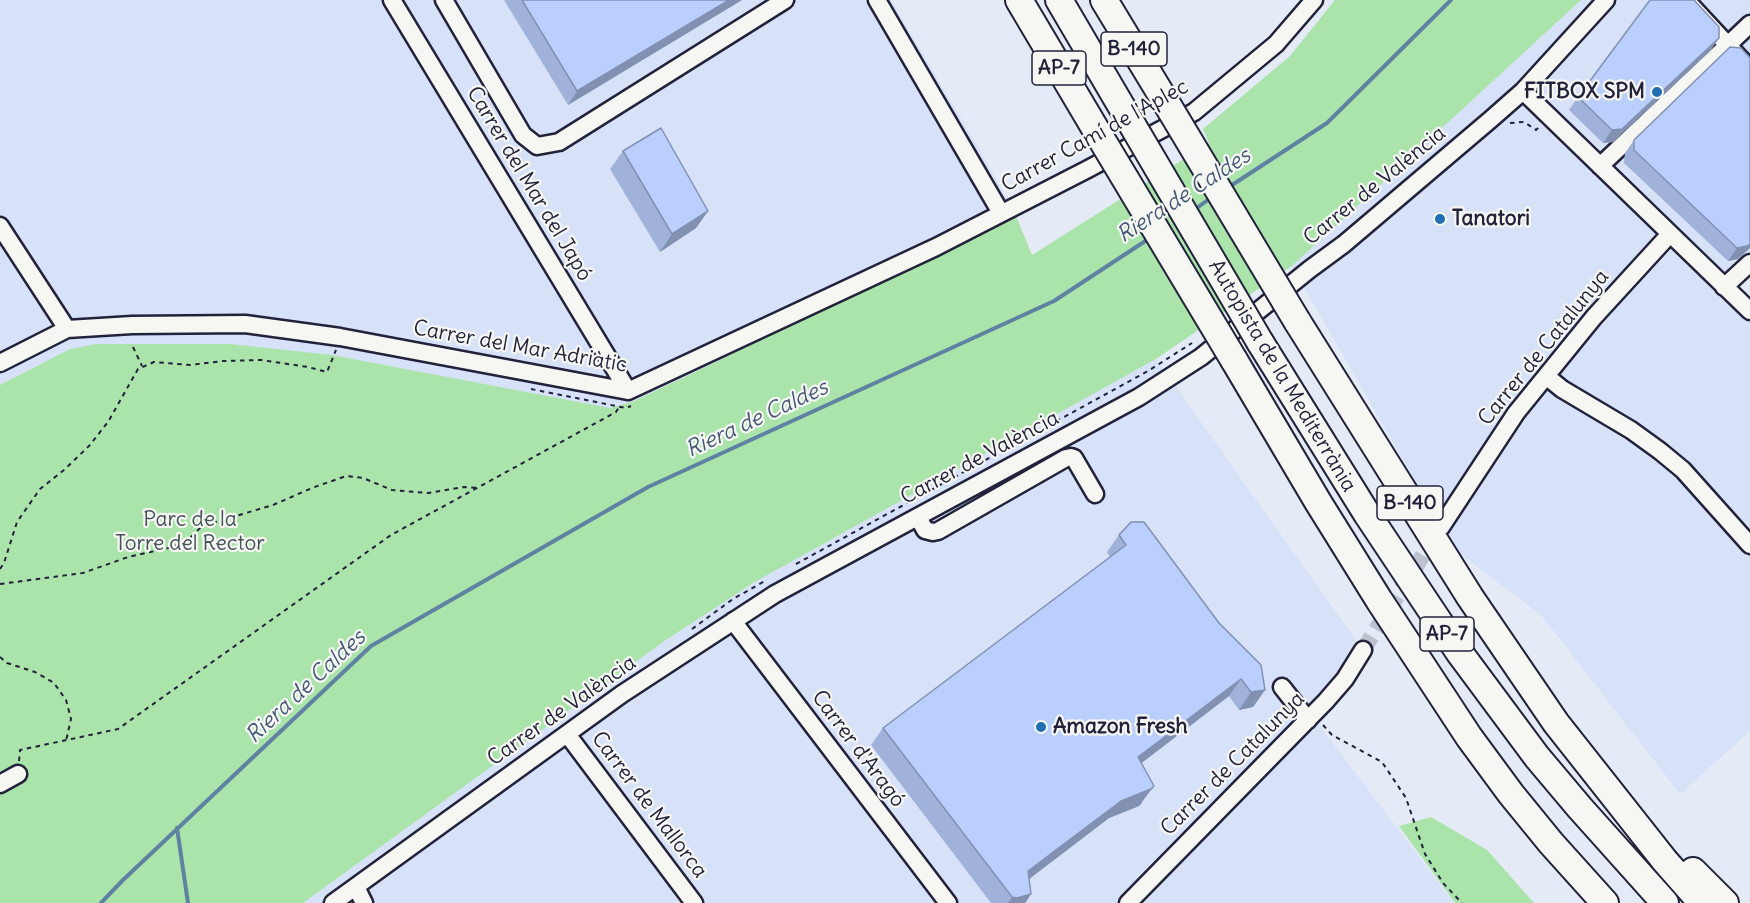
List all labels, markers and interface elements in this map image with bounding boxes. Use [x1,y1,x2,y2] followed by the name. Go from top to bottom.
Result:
[1101,32,1167,66] road number: B-140
[1032,51,1086,85] road number: AP-7
[997,74,1193,198] street label: Carrer Camí de l'Aplec
[1524,79,1645,105] place label: FITBOX SPM
[461,82,597,286] street label: Carrer del Mar del Japó
[1650,85,1664,99] marker: FITBOX SPM
[1299,121,1451,251] street label: Carrer de València
[1112,143,1256,249] water label: Riera de Caldes
[1452,206,1530,232] place label: Tanatori
[1433,212,1447,226] marker: Tanatori
[1203,255,1361,497] street label: Autopista de la Mediterrània
[1473,265,1615,431] street label: Carrer de Catalunya
[411,316,629,378] street label: Carrer del Mar Adriàtic
[682,375,832,463] water label: Riera de Caldes
[897,406,1063,510] street label: Carrer de València
[1377,486,1443,520] road number: B-140
[115,507,265,557] park label: Parc de la Torre del Rector
[1420,617,1474,651] road number: AP-7
[241,625,371,749] water label: Riera de Caldes
[483,650,641,772] street label: Carrer de València
[806,686,910,812] street label: Carrer d'Aragó
[1156,687,1310,841] street label: Carrer de Catalunya
[1053,714,1188,740] place label: Amazon Fresh
[1034,720,1048,734] marker: Amazon Fresh
[586,727,712,883] street label: Carrer de Mallorca

